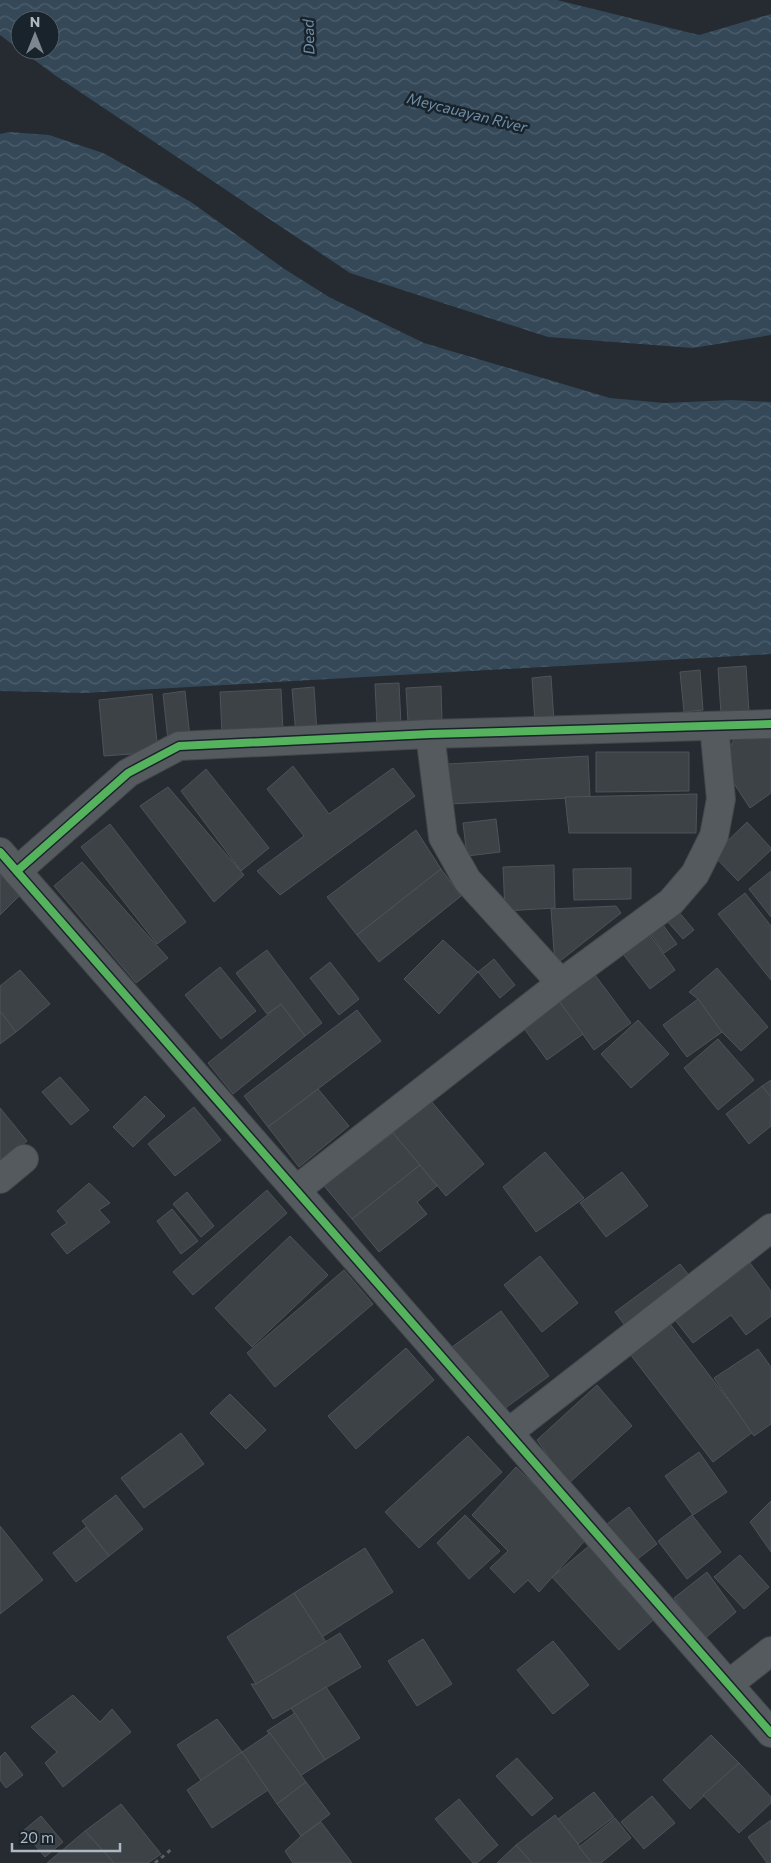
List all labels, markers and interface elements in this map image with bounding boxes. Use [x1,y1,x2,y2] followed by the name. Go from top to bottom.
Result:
[10,10,60,60] north arrow
[30,13,40,30] text: N
[298,18,318,55] water label: Dead
[405,88,530,136] water label: Meycauayan River
[12,1820,120,1852] scale bar
[20,1828,54,1846] text: 20 m

